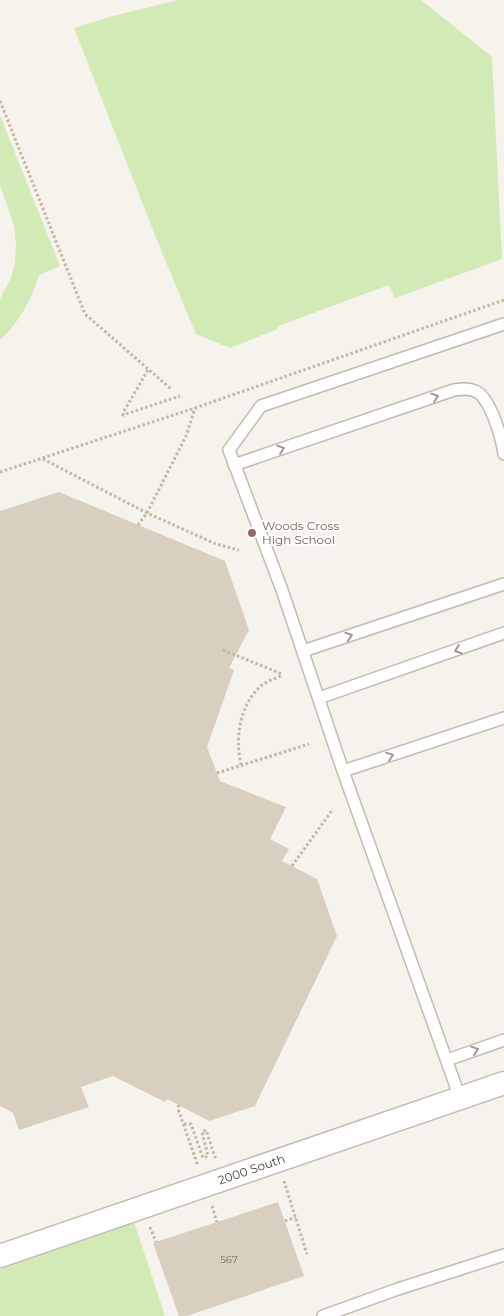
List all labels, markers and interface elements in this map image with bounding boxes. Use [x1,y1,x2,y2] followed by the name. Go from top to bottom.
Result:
[430,393,438,403] one-way arrow
[276,445,284,455] one-way arrow
[262,518,339,547] place label: Woods Cross High School
[246,527,258,539] marker: Woods Cross High School
[345,632,353,642] one-way arrow
[454,644,463,654] one-way arrow
[385,752,393,762] one-way arrow
[471,1045,479,1055] one-way arrow
[216,1151,287,1188] street label: 2000 South
[220,1253,238,1266] house number: 567

